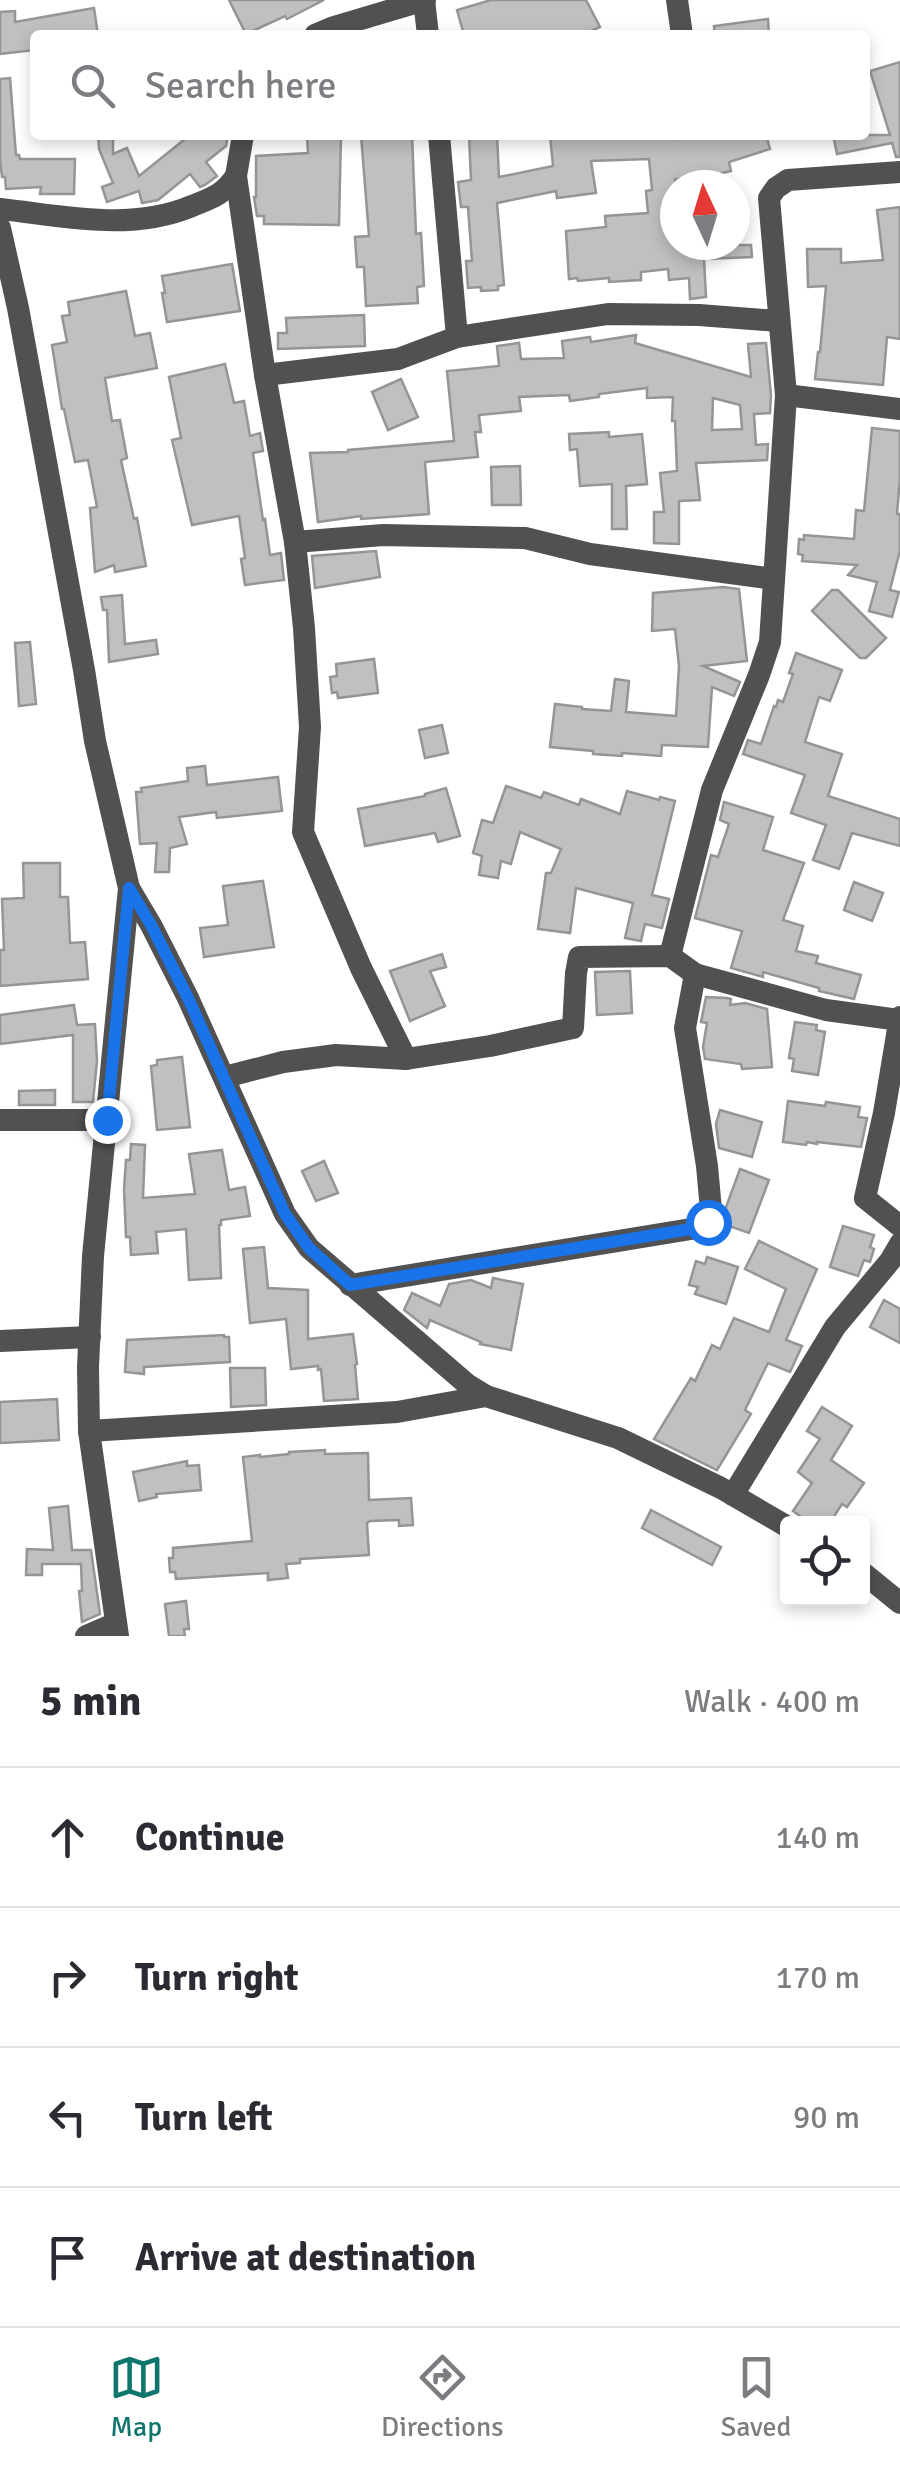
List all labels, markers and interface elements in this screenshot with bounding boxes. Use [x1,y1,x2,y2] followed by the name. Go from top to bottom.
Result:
[30,30,870,140] search box
[65,58,120,113] icon: search
[145,62,337,109] text: Search here
[660,170,750,260] north arrow
[85,1098,131,1144] route end
[686,1200,732,1246] route start
[780,1516,870,1606] map controls
[780,1516,870,1606] button: locate
[40,1676,141,1727] text: 5 min
[684,1682,860,1721] text: Walk · 400 m
[40,1810,95,1865] icon: ahead
[135,1814,285,1861] text: Continue
[776,1818,860,1857] text: 140 m
[40,1950,95,2005] icon: right
[135,1954,299,2001] text: Turn right
[776,1958,860,1997] text: 170 m
[40,2090,95,2145] icon: left
[135,2094,273,2141] text: Turn left
[793,2098,860,2137] text: 90 m
[40,2230,95,2285] icon: arrive
[135,2234,476,2281] text: Arrive at destination
[109,2350,164,2444] tab: Map
[381,2350,503,2444] tab: Directions
[721,2350,791,2444] tab: Saved

